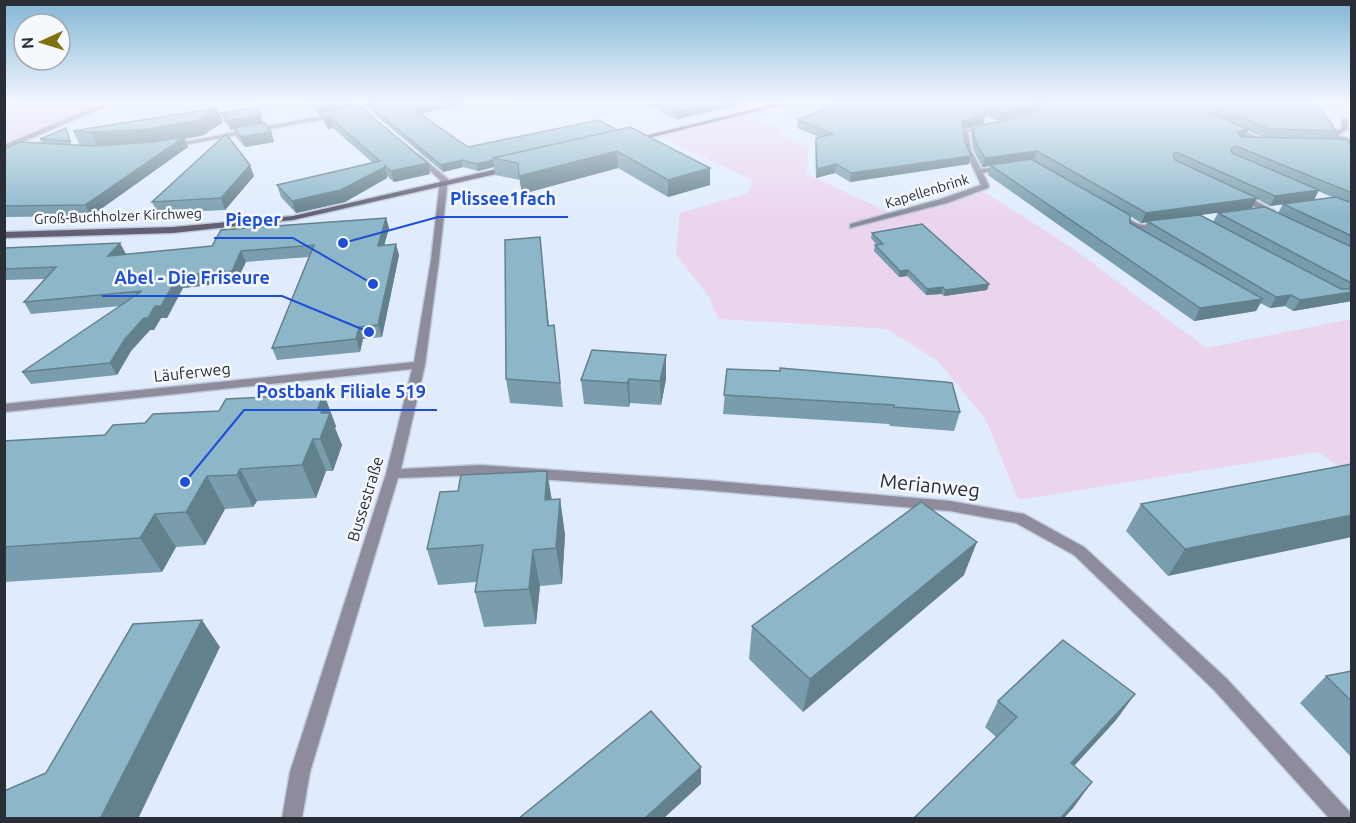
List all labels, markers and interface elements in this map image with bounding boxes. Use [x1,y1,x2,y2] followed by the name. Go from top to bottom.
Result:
[12,12,72,72] north arrow
[18,36,36,50] text: N
[883,171,971,211] street label: Kapellenbrink
[438,181,568,217] callout: Plissee1fach
[450,188,556,208] text: Plissee1fach
[214,202,293,238] callout: Pieper
[34,205,202,227] street label: Groß-Buchholzer Kirchweg
[225,209,281,229] text: Pieper
[102,260,282,296] callout: Abel - Die Friseure
[114,267,270,287] text: Abel - Die Friseure
[153,359,231,385] street label: Läuferweg
[244,374,437,410] callout: Postbank Filiale 519
[256,381,426,401] text: Postbank Filiale 519
[344,454,386,544] street label: Bussestraße
[879,468,981,502] street label: Merianweg

